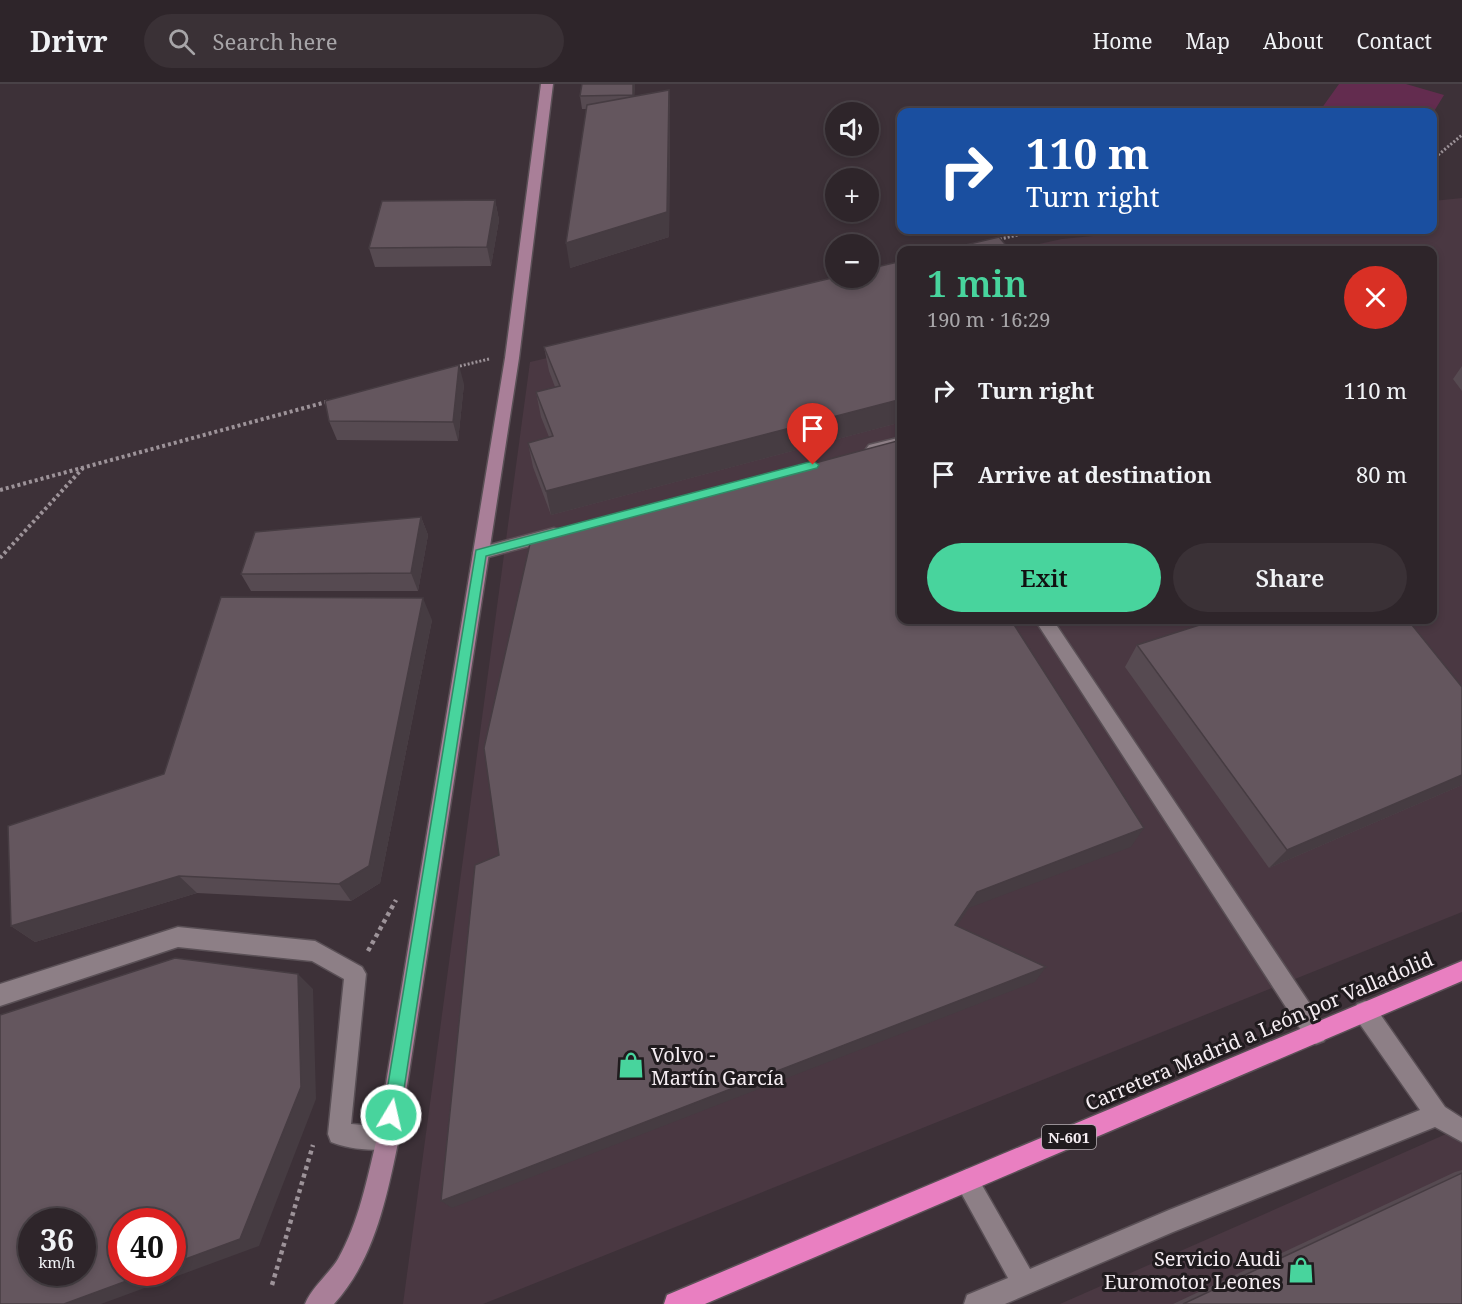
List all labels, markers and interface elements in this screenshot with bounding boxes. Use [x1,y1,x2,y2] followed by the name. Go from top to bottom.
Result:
[144,14,564,68] search box
[30,22,108,60] text: Drivr
[165,25,198,58] icon: search
[213,26,337,56] text: Search here
[1093,27,1153,55] text: Home
[1186,27,1230,55] text: Map
[1263,27,1324,55] text: About
[1357,27,1432,55] text: Contact
[825,102,879,288] map controls
[825,102,879,156] button: sound
[1026,124,1150,181] text: 110 m
[927,132,1005,210] icon: right
[825,168,879,222] button: +
[1026,178,1159,215] text: Turn right
[825,234,879,288] button: −
[927,259,1028,308] text: 1 min
[1344,266,1407,329] button: close
[927,306,1050,333] text: 190 m · 16:29
[927,374,960,407] icon: right
[978,375,1094,405] text: Turn right
[1344,375,1407,405] text: 110 m
[787,403,838,465] pin
[796,412,829,445] icon: arrive
[927,458,960,491] icon: arrive
[978,459,1212,489] text: Arrive at destination
[1356,459,1407,489] text: 80 m
[927,543,1161,612] button: Exit
[1173,543,1407,612] button: Share
[1081,945,1437,1117] street label: Carretera Madrid a León por Valladolid
[651,1041,784,1091] place label: Volvo - Martín García
[616,1050,646,1080] shop icon: Volvo - Martín García
[359,1083,423,1147] position arrow
[1042,1125,1096,1149] road number: N-601
[108,1208,186,1286] speed limit sign: 40
[40,1219,74,1260] text: 36
[1104,1245,1282,1295] place label: Servicio Audi Euromotor Leones
[39,1252,75,1272] text: km/h
[1286,1255,1316,1285] shop icon: Servicio Audi Euromotor Leones

